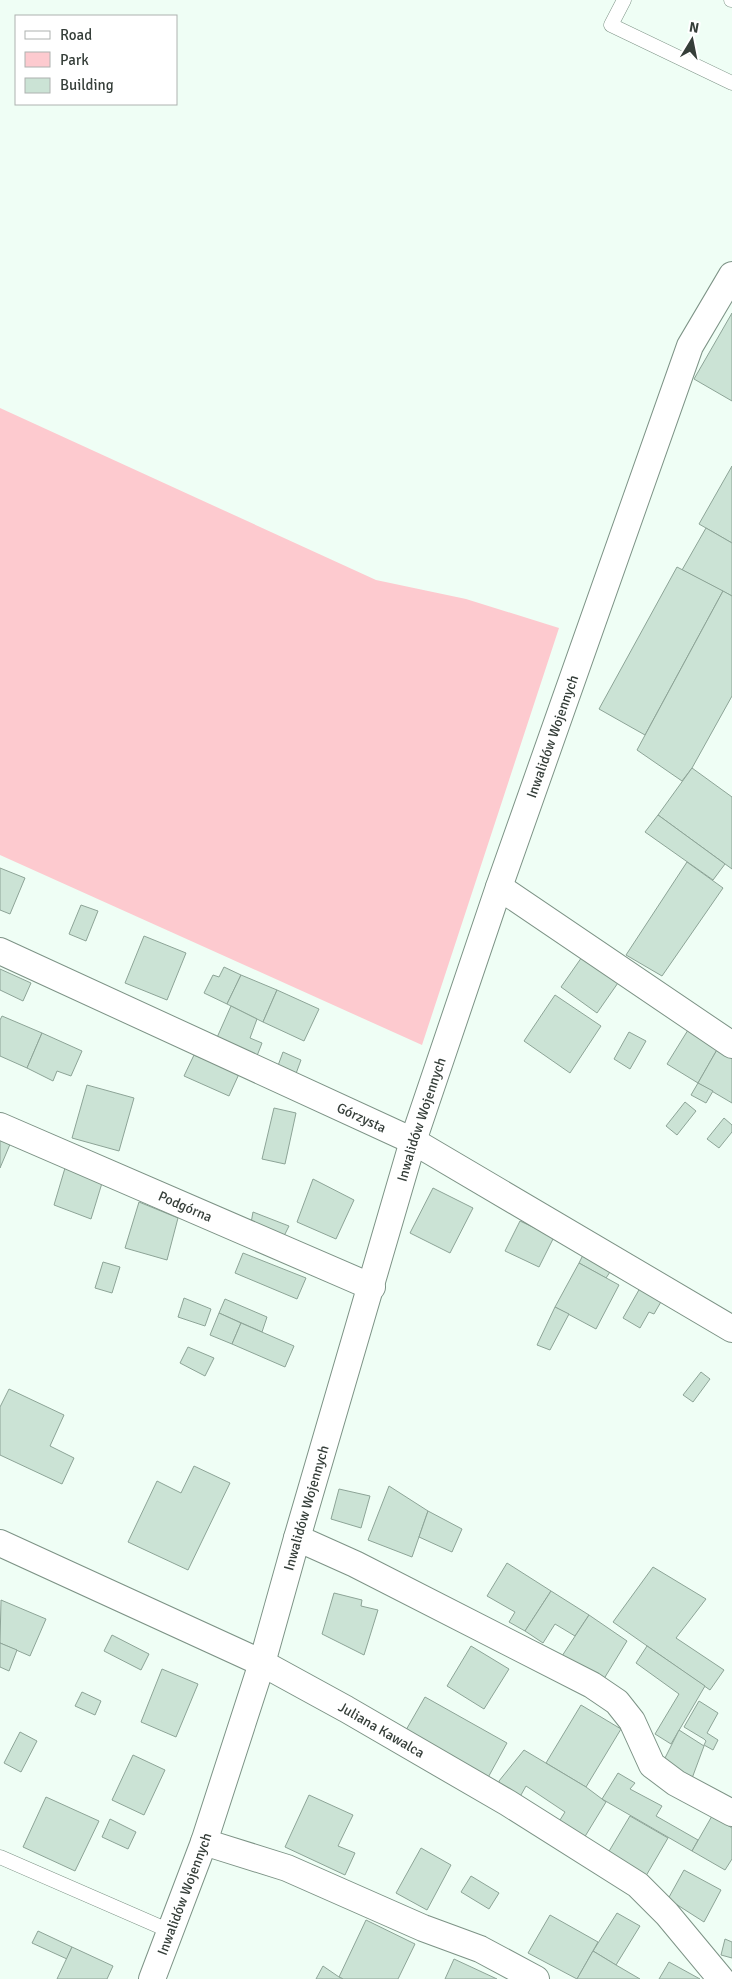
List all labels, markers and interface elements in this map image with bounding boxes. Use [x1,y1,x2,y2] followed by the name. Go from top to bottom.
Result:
[15,15,178,105] legend
[667,15,717,65] north arrow
[688,18,700,37] text: N
[60,26,92,44] text: Road
[60,51,89,69] text: Park
[60,76,114,94] text: Building
[523,672,582,800] street label: Inwalidów Wojennych
[393,1055,449,1184] street label: Inwalidów Wojennych
[334,1099,389,1136] street label: Górzysta
[156,1187,215,1225] street label: Podgórna
[280,1443,332,1572] street label: Inwalidów Wojennych
[335,1698,428,1761] street label: Juliana Kawalca
[153,1831,215,1957] street label: Inwalidów Wojennych

